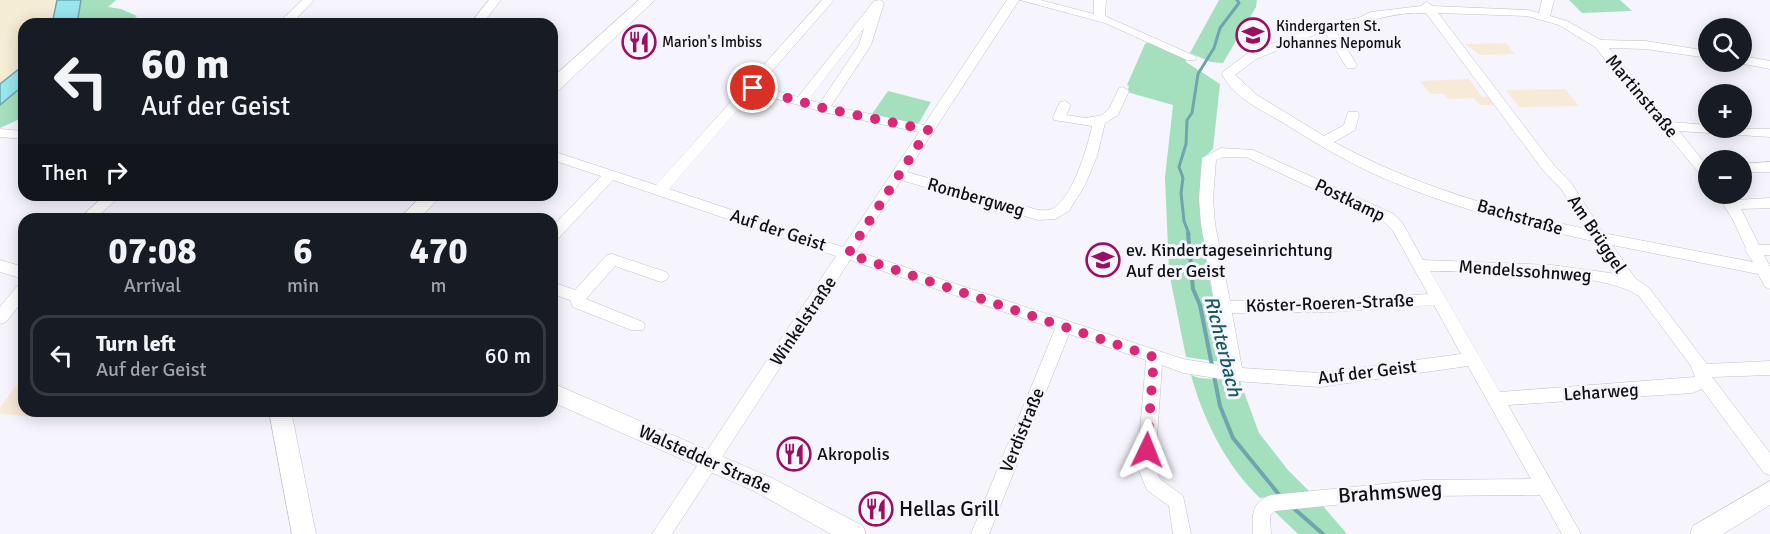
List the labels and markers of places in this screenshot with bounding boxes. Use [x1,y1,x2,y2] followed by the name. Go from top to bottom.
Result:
[1235,17,1271,53] school or university icon: Kindergarten St. Johannes Nepomuk
[1276,17,1402,52] place label: Kindergarten St. Johannes Nepomuk
[621,24,657,60] restaurant icon: Marion's Imbiss
[662,33,762,51] place label: Marion's Imbiss
[727,62,778,113] pin
[1126,239,1333,282] place label: ev. Kindertageseinrichtung Auf der Geist
[1085,242,1121,278] school or university icon: ev. Kindertageseinrichtung Auf der Geist
[776,436,812,472] restaurant icon: Akropolis
[817,443,890,465] place label: Akropolis
[858,491,894,527] restaurant icon: Hellas Grill
[899,496,1000,522] place label: Hellas Grill

